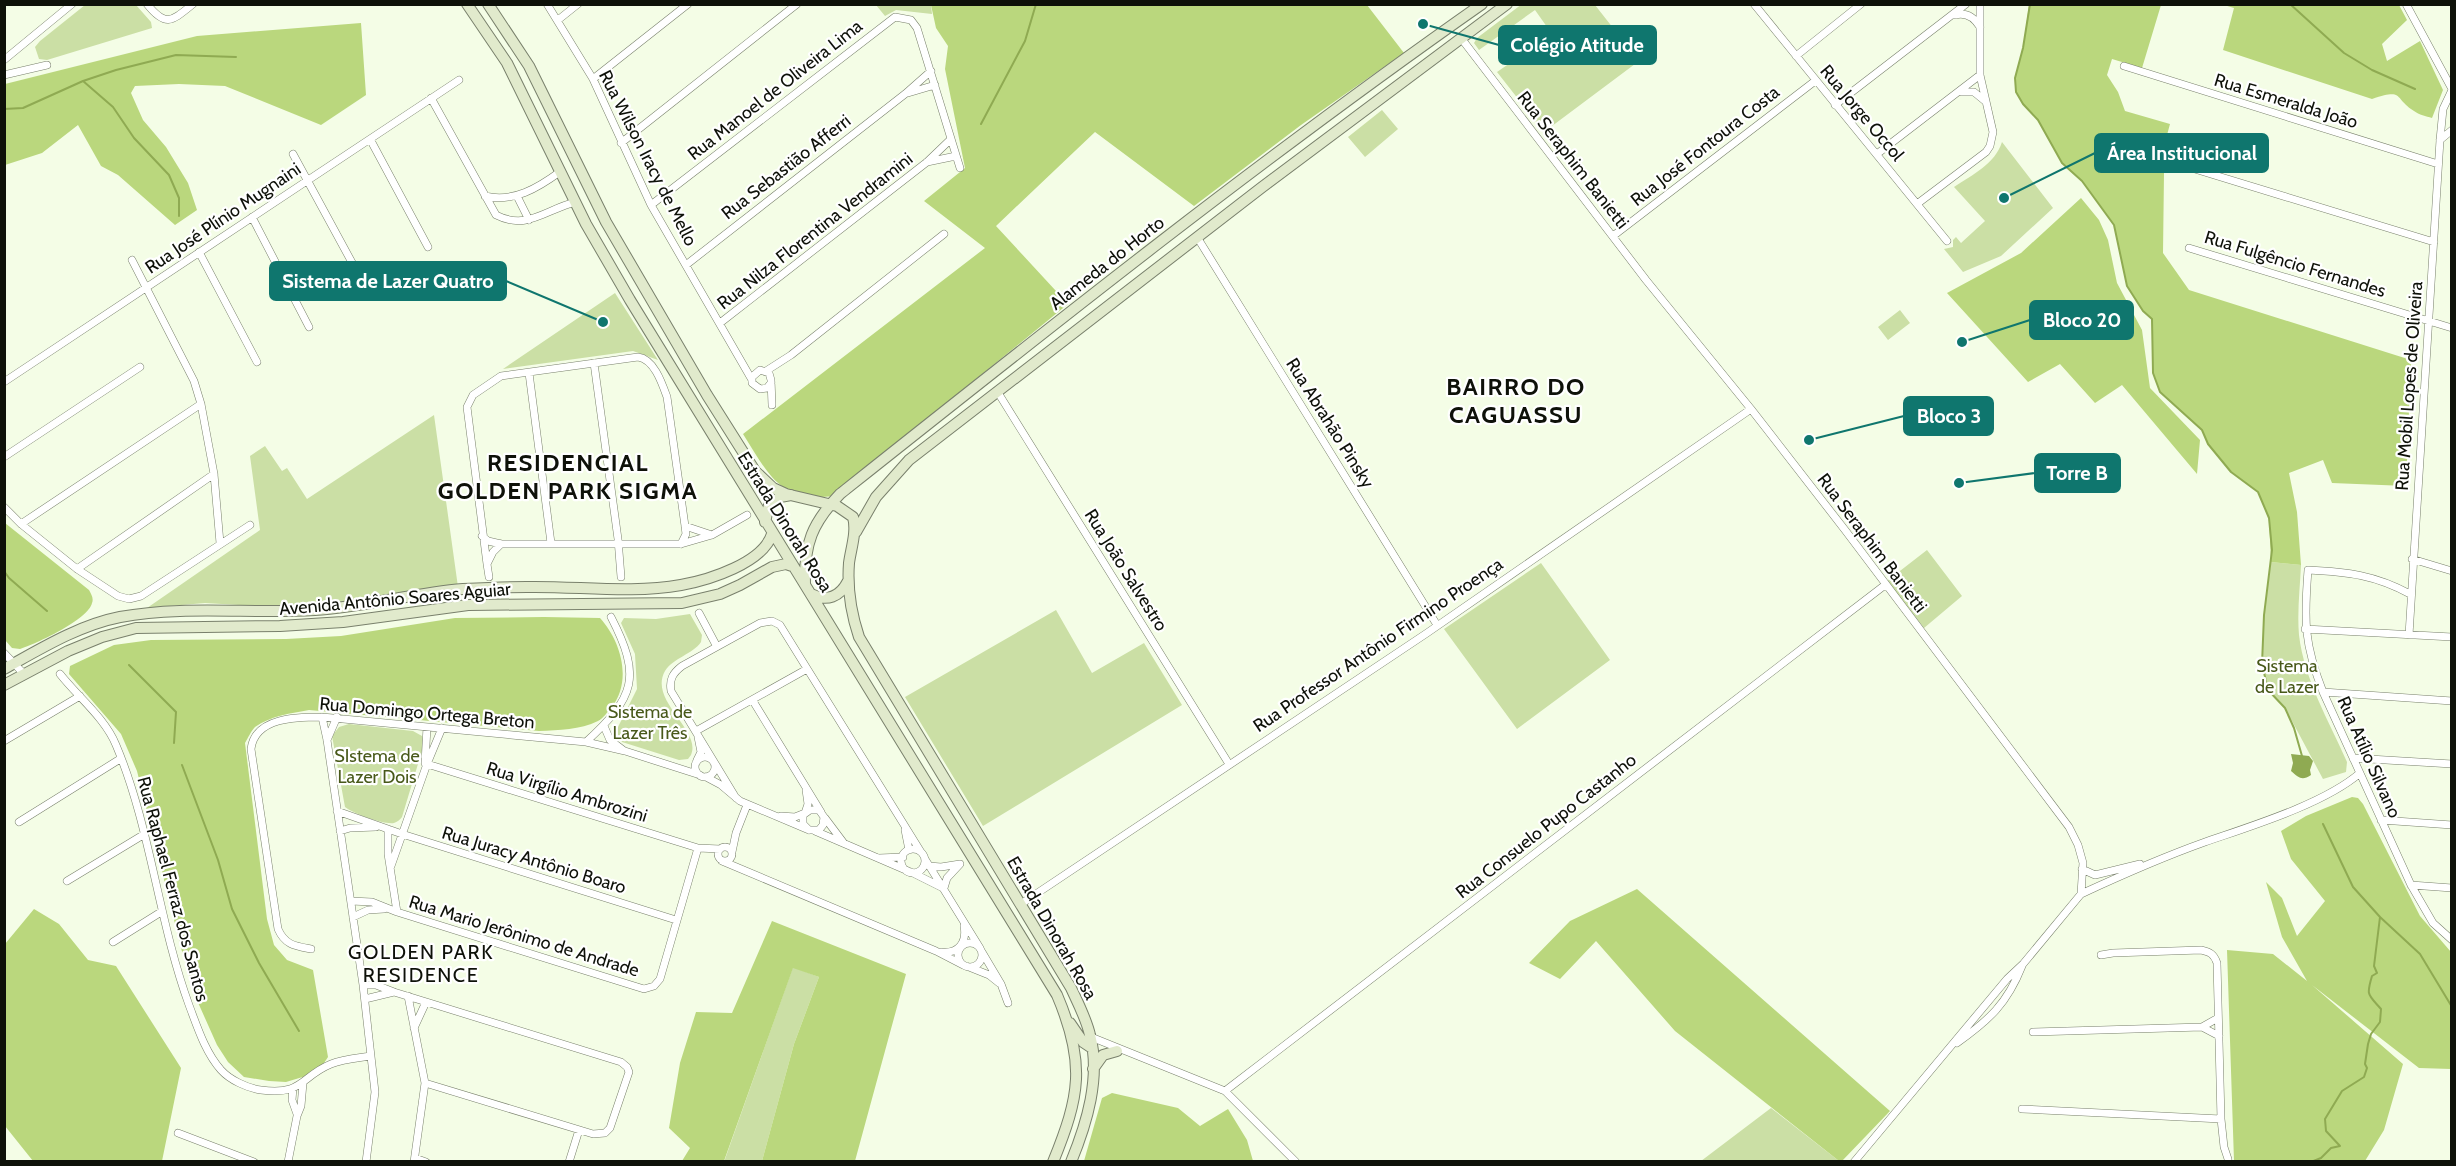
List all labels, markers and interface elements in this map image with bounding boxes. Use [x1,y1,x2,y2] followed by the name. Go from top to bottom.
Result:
[683,15,867,165] street label: Rua Manoel de Oliveira Lima
[1499,26,1656,64] callout: Colégio Atitude
[1510,33,1644,57] text: Colégio Atitude
[1815,60,1909,166] street label: Rua Jorge Occol
[594,66,702,250] street label: Rua Wilson Iracy de Mello
[2212,69,2361,133] street label: Rua Esmeralda João
[1626,81,1784,211] street label: Rua José Fontoura Costa
[1512,87,1634,233] street label: Rua Seraphim Banietti
[717,110,855,224] street label: Rua Sebastião Afferri
[2095,134,2268,172] callout: Área Institucional
[2107,141,2257,165] text: Área Institucional
[713,148,917,314] street label: Rua Nilza Florentina Vendramini
[141,158,305,278] street label: Rua José Plínio Mugnaini
[1045,211,1169,315] street label: Alameda do Horto
[2202,226,2388,302] street label: Rua Fulgêncio Fernandes
[270,262,506,300] callout: Sistema de Lazer Quatro
[282,269,494,293] text: Sistema de Lazer Quatro
[2391,280,2427,491] street label: Rua Mobil Lopes de Oliveira
[2030,301,2133,339] callout: Bloco 20
[2043,308,2121,332] text: Bloco 20
[1281,354,1379,492] street label: Rua Abrahão Pinsky
[1446,372,1586,429] district label: BAIRRO DO CAGUASSU
[1904,397,1993,435] callout: Bloco 3
[1917,404,1981,428] text: Bloco 3
[438,448,698,505] district label: RESIDENCIAL GOLDEN PARK SIGMA
[733,448,837,597] street label: Estrada Dinorah Rosa
[2035,454,2120,492] callout: Torre B
[2046,461,2108,485] text: Torre B
[1812,469,1932,617] street label: Rua Seraphim Banietti
[1080,505,1172,635] street label: Rua João Salvestro
[1249,553,1507,737] street label: Rua Professor Antônio Firmino Proença
[278,578,512,620] street label: Avenida Antônio Soares Aguiar
[2255,655,2319,698] park label: Sistema de Lazer
[319,693,535,733] street label: Rua Domingo Ortega Breton
[2332,693,2406,821] street label: Rua Atílio Silvano
[608,701,692,744] park label: Sistema de Lazer Três
[334,745,420,788] park label: SIstema de Lazer Dois
[1451,749,1641,903] street label: Rua Consuelo Pupo Castanho
[484,757,650,827] street label: Rua Virgílio Ambrozini
[132,774,214,1004] street label: Rua Raphael Ferraz dos Santos
[439,821,629,899] street label: Rua Juracy Antônio Boaro
[1002,853,1102,1004] street label: Estrada Dinorah Rosa
[406,890,642,982] street label: Rua Mario Jerônimo de Andrade
[348,940,494,987] district label: GOLDEN PARK RESIDENCE

